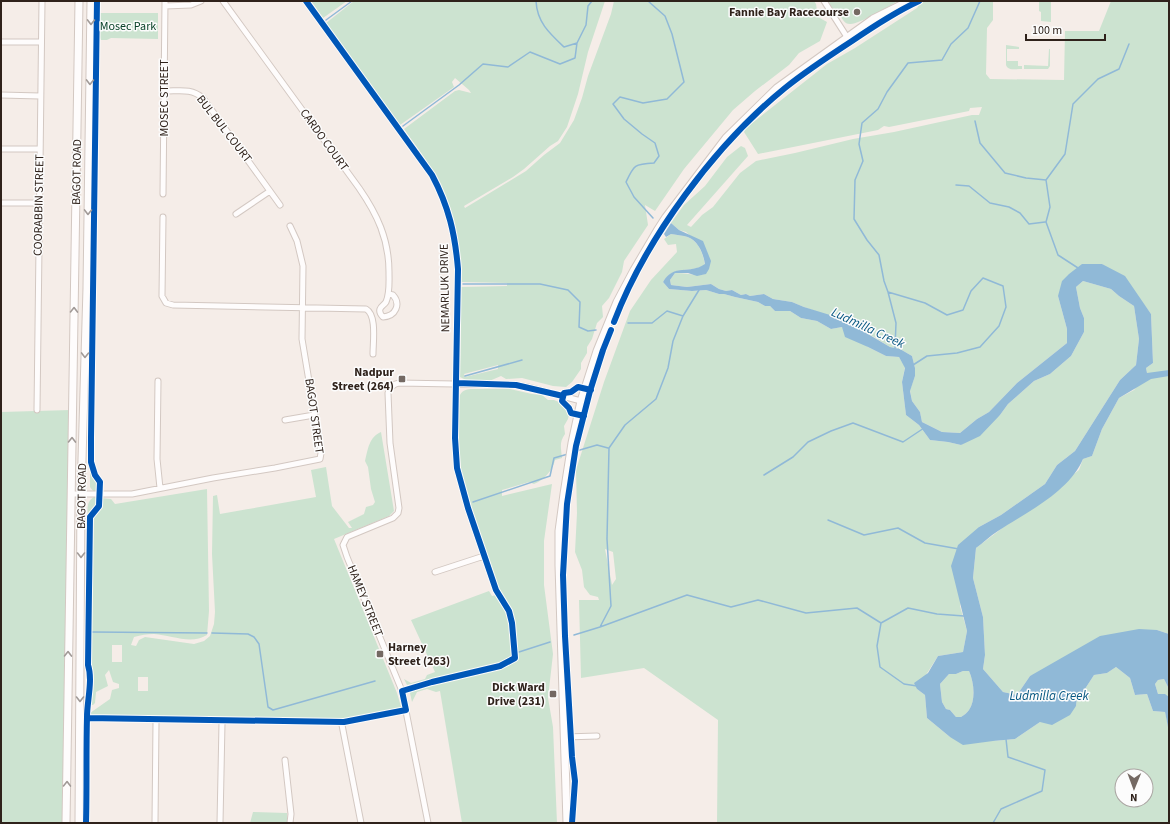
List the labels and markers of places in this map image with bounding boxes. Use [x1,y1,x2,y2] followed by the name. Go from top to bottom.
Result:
[729,4,849,21] place label: Fannie Bay Racecourse
[852,7,862,17] marker: Fannie Bay Racecourse
[332,364,394,395] place label: Nadpur Street (264)
[397,374,407,384] marker: Nadpur Street (264)
[388,639,450,670] place label: Harney Street (263)
[375,649,385,659] marker: Harney Street (263)
[487,679,545,710] place label: Dick Ward Drive (231)
[548,689,558,699] marker: Dick Ward Drive (231)

